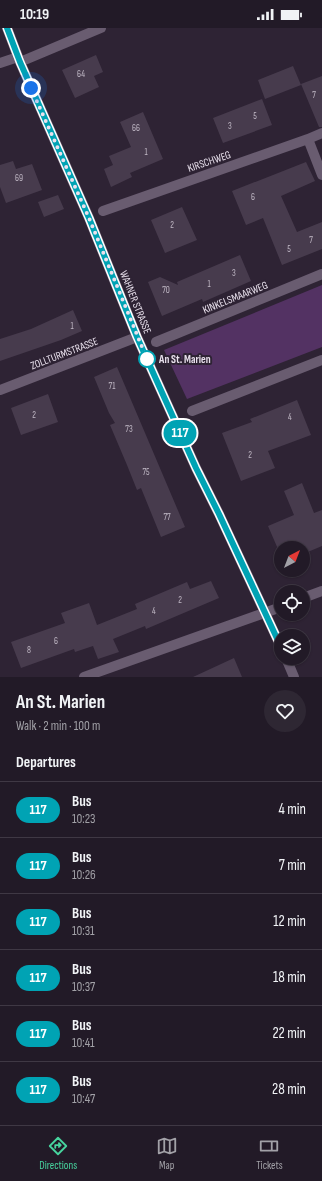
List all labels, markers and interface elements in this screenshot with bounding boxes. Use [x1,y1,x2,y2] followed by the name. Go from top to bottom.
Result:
[20,5,49,24] text: 10:19
[77,69,85,80] house number: 64
[21,78,41,98] your location
[312,90,316,101] house number: 7
[253,111,257,122] house number: 5
[228,121,232,132] house number: 3
[132,123,140,134] house number: 66
[144,147,148,158] house number: 1
[186,148,233,175] street label: KIRSCHWEG
[15,173,23,184] house number: 69
[251,192,255,203] house number: 6
[170,220,174,231] house number: 2
[309,235,313,246] house number: 7
[287,244,291,255] house number: 5
[232,268,236,279] house number: 3
[117,269,154,336] street label: WAHNER STRASSE
[201,278,270,316] street label: KINKELSMAARWEG
[207,279,211,290] house number: 1
[162,285,170,296] house number: 70
[70,321,74,332] house number: 1
[29,335,100,372] street label: ZOLLTURMSTRASSE
[138,350,156,368] marker: An St. Marien
[158,353,211,366] place label: An St. Marien
[109,381,116,392] house number: 71
[32,410,36,421] house number: 2
[288,412,292,423] house number: 4
[157,420,203,446] line badge: 117
[125,424,133,435] house number: 73
[172,424,189,441] text: 117
[248,450,252,461] house number: 2
[142,467,150,478] house number: 75
[163,512,171,523] house number: 77
[274,541,310,577] north arrow
[274,541,310,665] map controls
[274,585,310,621] button: locate
[178,595,182,606] house number: 2
[152,606,156,617] house number: 4
[274,629,310,665] button: layers
[54,636,58,647] house number: 6
[27,645,31,656] house number: 8
[264,690,306,732] button: heart
[16,691,105,714] text: An St. Marien
[16,718,100,734] text: Walk · 2 min · 100 m
[16,753,76,772] text: Departures
[72,792,91,811] text: Bus
[279,800,306,819] text: 4 min
[30,801,47,818] text: 117
[72,811,95,827] text: 10:23
[72,848,91,867] text: Bus
[279,856,306,875] text: 7 min
[30,857,47,874] text: 117
[72,867,96,883] text: 10:26
[72,904,91,923] text: Bus
[273,912,306,931] text: 12 min
[30,913,47,930] text: 117
[72,923,95,939] text: 10:31
[72,960,91,979] text: Bus
[273,968,306,987] text: 18 min
[30,969,47,986] text: 117
[72,979,95,995] text: 10:37
[72,1016,91,1035] text: Bus
[272,1024,306,1043] text: 22 min
[30,1025,47,1042] text: 117
[72,1035,95,1051] text: 10:41
[72,1072,91,1091] text: Bus
[272,1080,306,1099] text: 28 min
[30,1081,47,1098] text: 117
[72,1091,95,1107] text: 10:47
[39,1135,77,1172] tab: Directions
[156,1135,178,1172] tab: Map
[256,1135,283,1172] tab: Tickets

